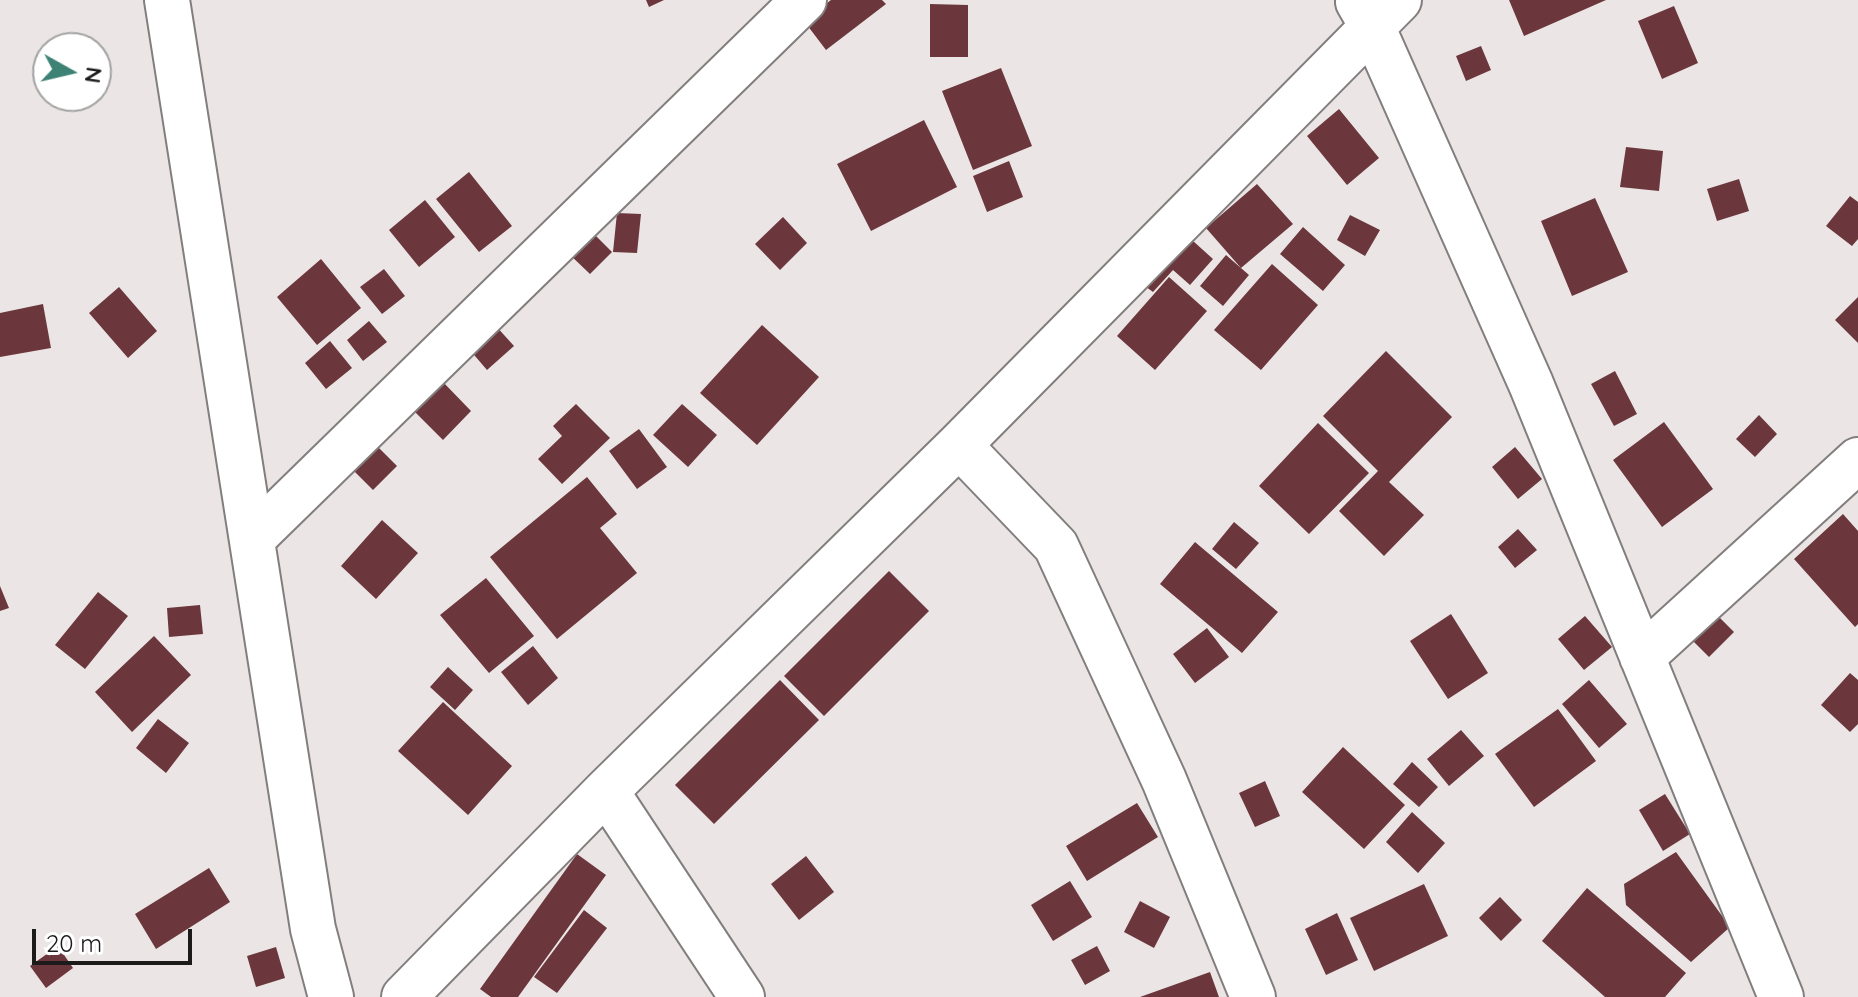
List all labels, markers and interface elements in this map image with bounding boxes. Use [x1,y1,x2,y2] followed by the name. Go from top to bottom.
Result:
[32,32,112,112] north arrow
[79,65,109,85] text: N
[36,913,196,963] scale bar
[46,928,102,958] text: 20 m

